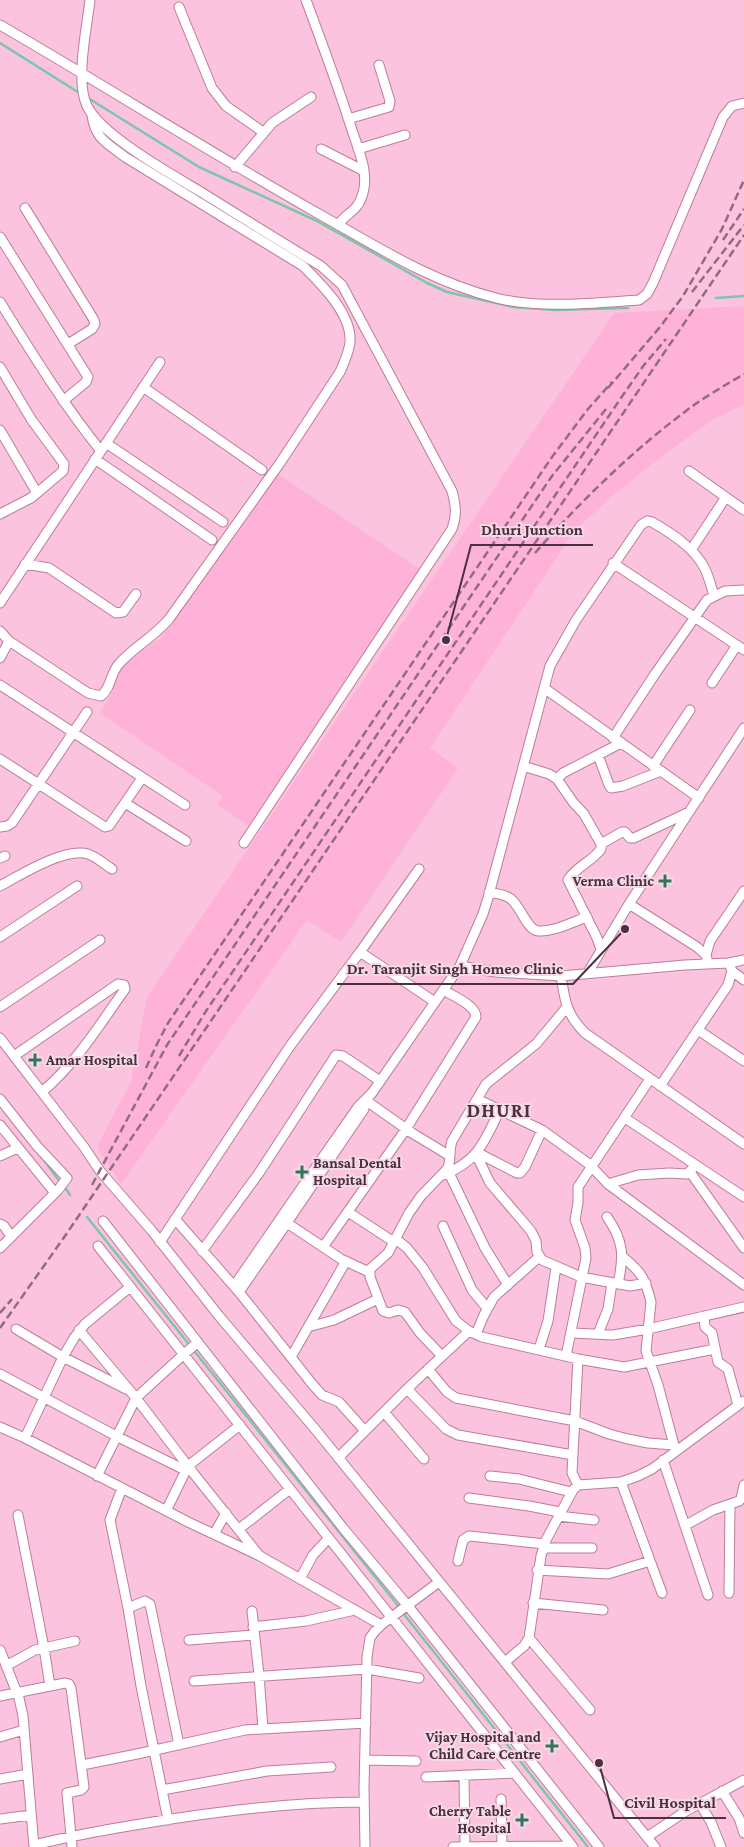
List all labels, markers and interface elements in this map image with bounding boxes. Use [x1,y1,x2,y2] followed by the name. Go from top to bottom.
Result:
[471,514,593,545] callout: Dhuri Junction
[481,521,583,538] text: Dhuri Junction
[571,873,654,889] place label: Verma Clinic
[658,874,672,888] marker: Verma Clinic
[337,953,573,984] callout: Dr. Taranjit Singh Homeo Clinic
[347,960,563,978] text: Dr. Taranjit Singh Homeo Clinic
[45,1052,138,1068] place label: Amar Hospital
[28,1053,42,1067] marker: Amar Hospital
[466,1099,532,1121] district label: DHURI
[313,1155,402,1188] place label: Bansal Dental Hospital
[295,1165,309,1179] marker: Bansal Dental Hospital
[425,1729,542,1762] place label: Vijay Hospital and Child Care Centre
[545,1739,559,1753] marker: Vijay Hospital and Child Care Centre
[614,1787,726,1818] callout: Civil Hospital
[624,1794,716,1811] text: Civil Hospital
[429,1803,512,1836] place label: Cherry Table Hospital
[515,1813,529,1827] marker: Cherry Table Hospital

